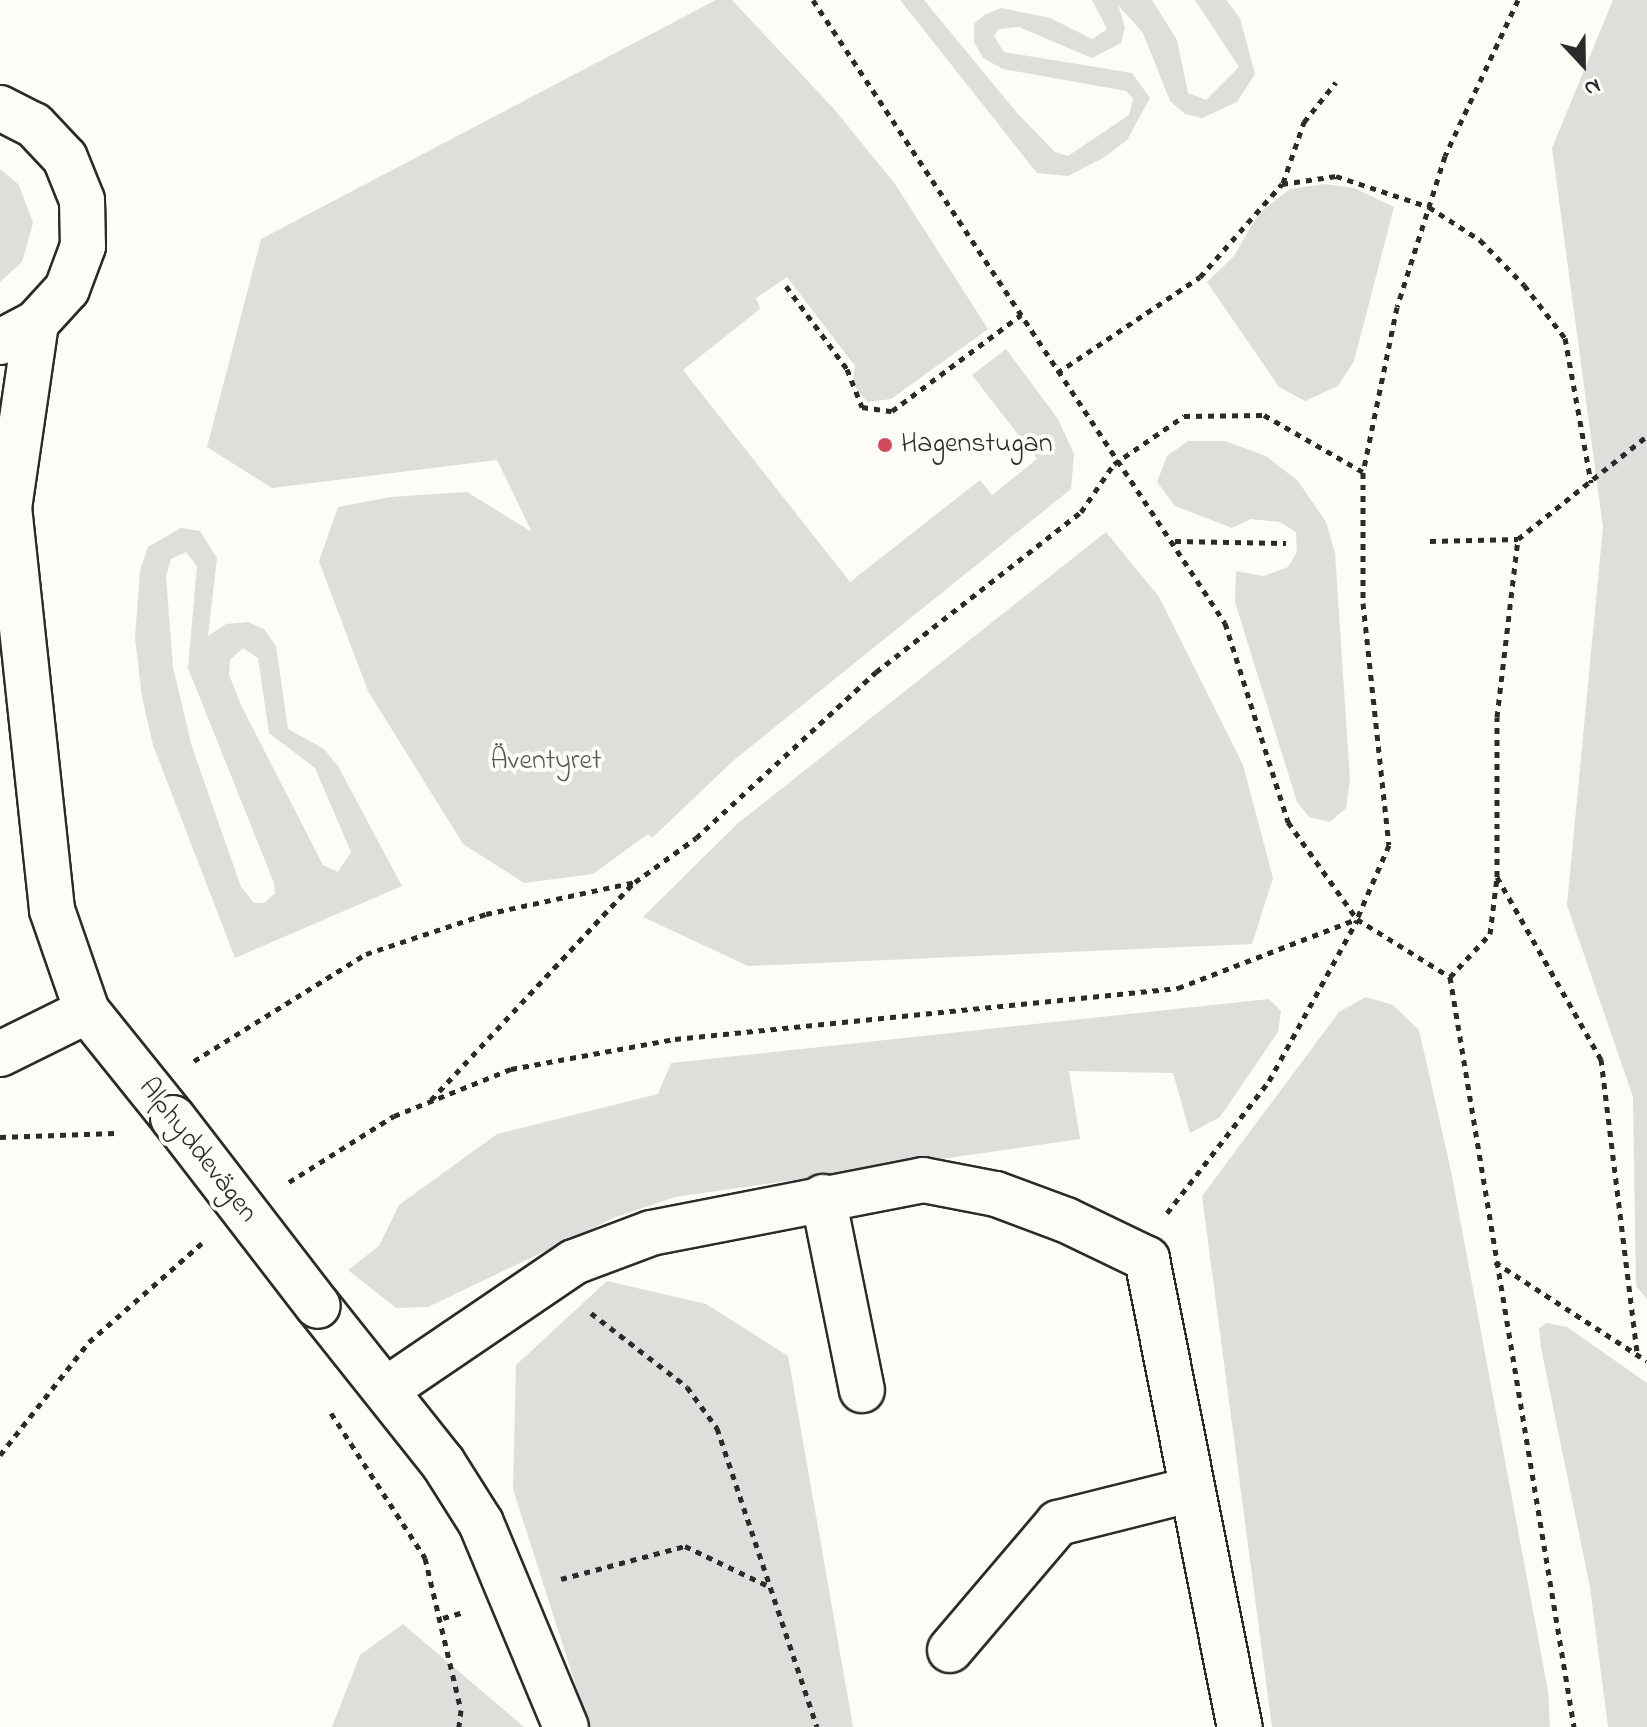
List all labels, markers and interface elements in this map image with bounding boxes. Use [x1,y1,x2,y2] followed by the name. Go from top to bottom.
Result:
[1543,24,1623,104] north arrow
[1579,69,1605,104] text: N
[901,428,1052,462] place label: Hagenstugan
[876,436,894,454] marker: Hagenstugan
[491,745,601,779] park label: Äventyret
[130,1072,264,1230] street label: Alphyddevägen

